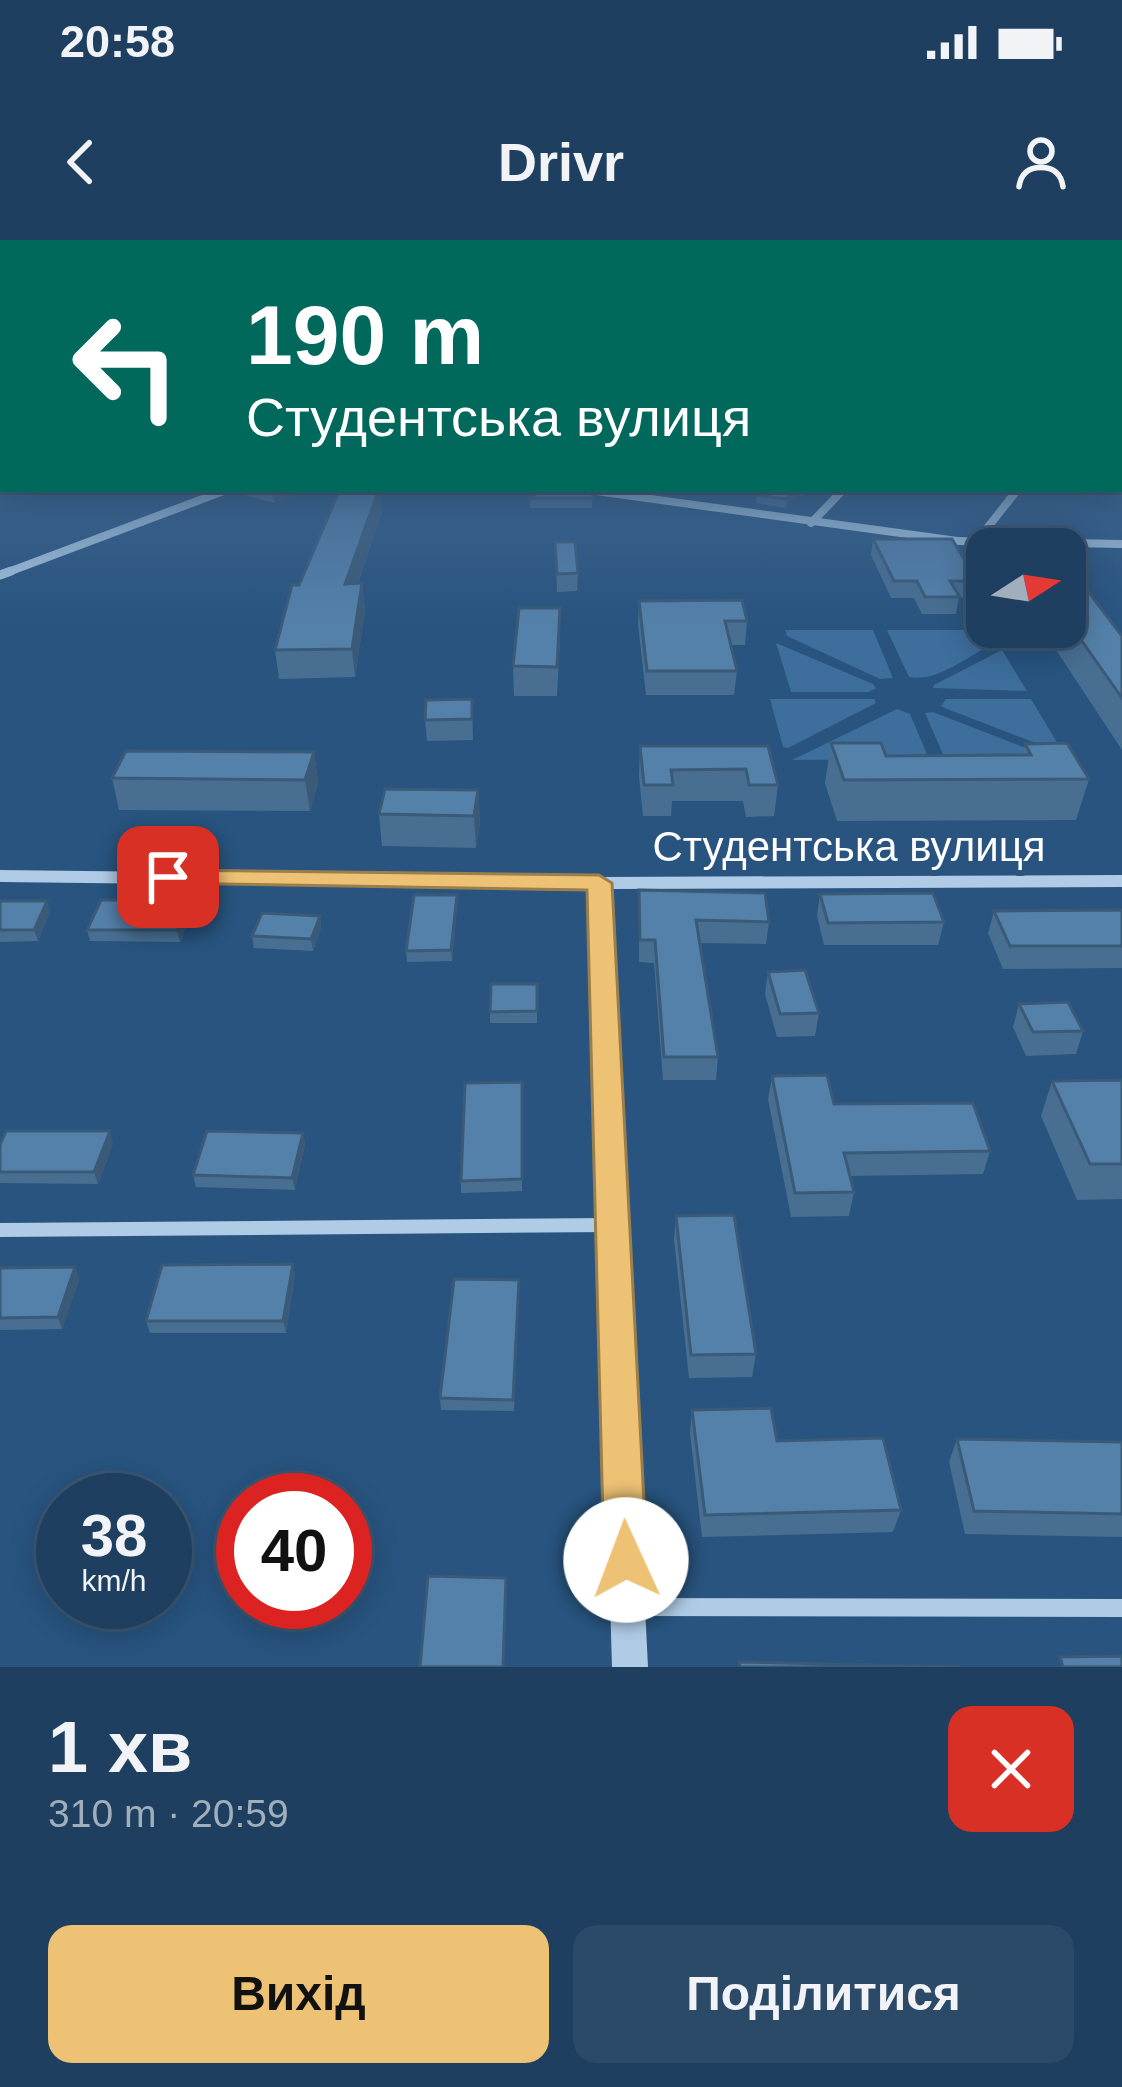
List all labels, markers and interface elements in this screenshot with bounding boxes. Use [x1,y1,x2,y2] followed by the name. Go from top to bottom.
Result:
[60,16,175,67] text: 20:58
[48,129,114,195] icon: back
[1008,129,1074,195] icon: person
[498,132,624,192] text: Drivr
[48,288,204,444] icon: left
[246,288,484,382] text: 190 m
[246,387,751,447] text: Студентська вулиця
[966,528,1086,648] north arrow
[966,528,1086,648] map controls
[653,823,1045,870] street label: Студентська вулиця
[117,826,219,928] pin
[135,844,201,910] icon: arrive
[216,1473,372,1629] speed limit sign: 40
[563,1497,689,1623] position arrow
[81,1502,147,1569] text: 38
[81,1564,147,1597] text: km/h
[948,1706,1074,1832] button: close
[48,1707,192,1787] text: 1 хв
[48,1792,289,1835] text: 310 m · 20:59
[48,1925,549,2063] button: Вихід
[573,1925,1074,2063] button: Поділитися

